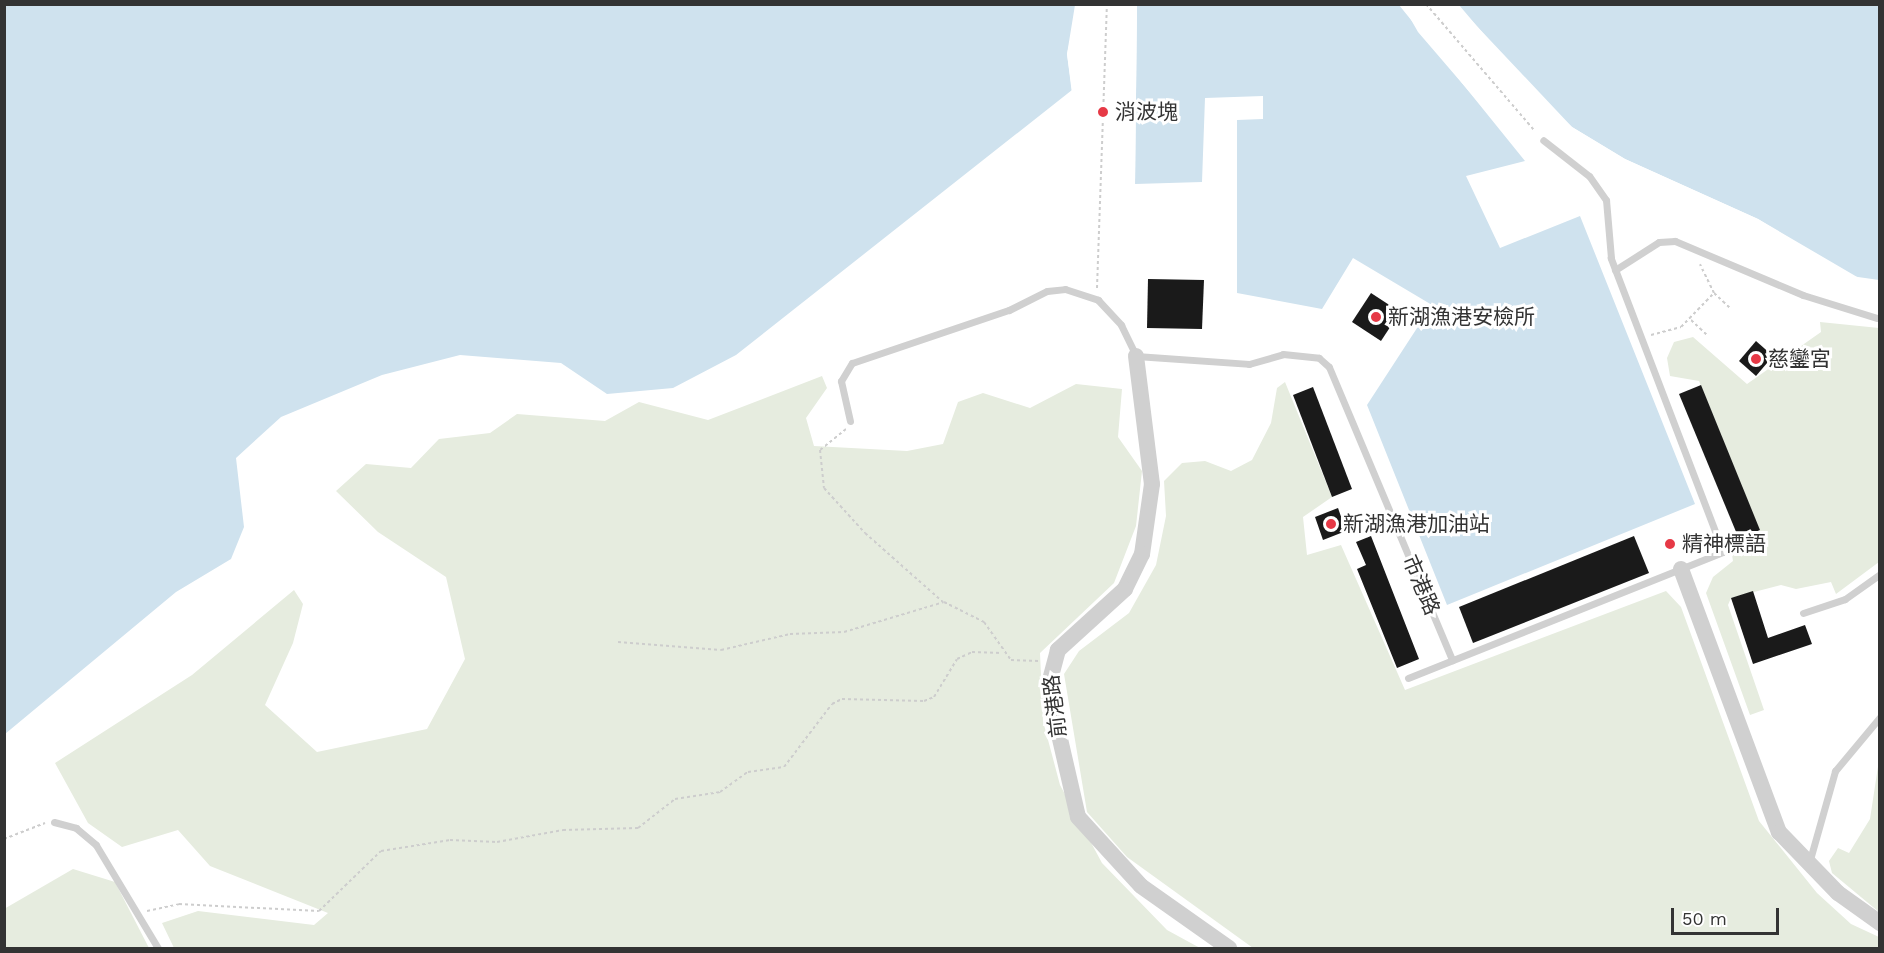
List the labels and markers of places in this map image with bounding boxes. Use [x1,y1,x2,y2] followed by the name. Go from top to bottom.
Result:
[1115,99,1178,125] place label: 消波塊
[1096,105,1110,119] marker: 消波塊
[1388,304,1535,330] place label: 新湖漁港安檢所
[1369,310,1383,324] marker: 新湖漁港安檢所
[1768,346,1831,372] place label: 慈鑾宮
[1749,352,1763,366] marker: 慈鑾宮
[1343,511,1490,537] place label: 新湖漁港加油站
[1324,517,1338,531] marker: 新湖漁港加油站
[1682,531,1766,557] place label: 精神標語
[1663,537,1677,551] marker: 精神標語

